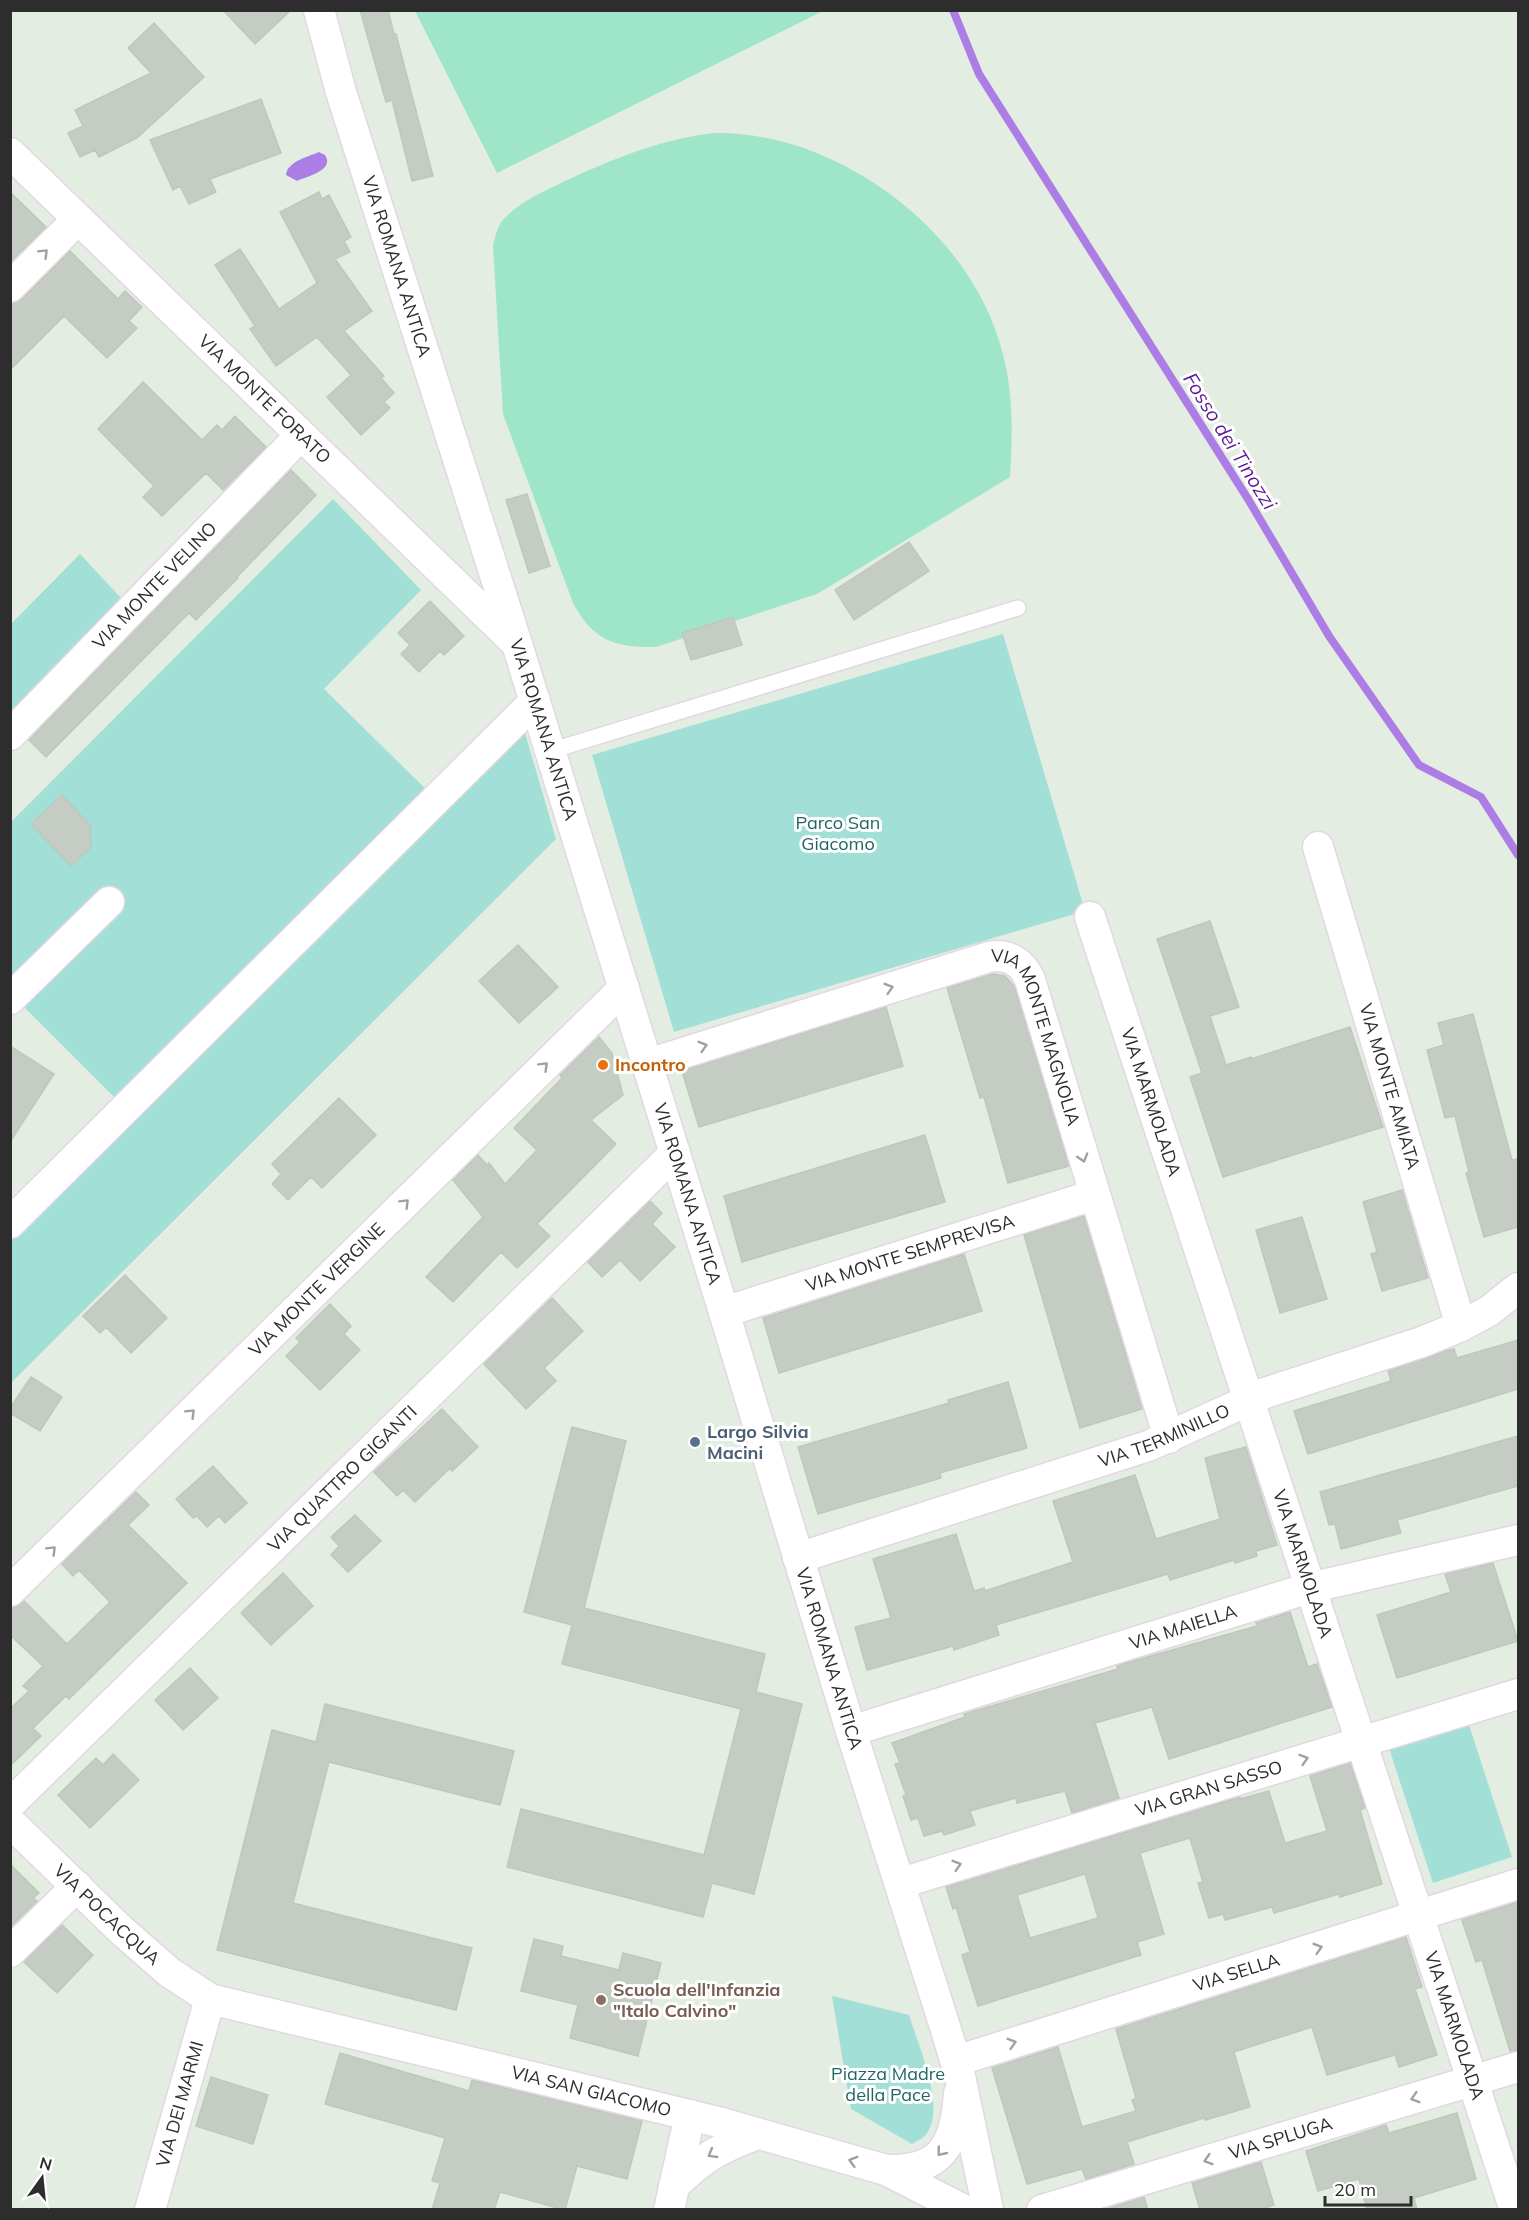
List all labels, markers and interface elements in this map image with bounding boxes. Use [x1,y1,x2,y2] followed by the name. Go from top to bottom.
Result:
[357,173,437,360] street label: VIA ROMANA ANTICA
[37,250,48,260] one-way arrow
[193,329,336,468] street label: VIA MONTE FORATO
[1178,368,1283,514] water label: Fosso dei Tinozzi
[87,517,222,654] street label: VIA MONTE VELINO
[505,636,583,823] street label: VIA ROMANA ANTICA
[796,811,880,855] park label: Parco San Giacomo
[991,944,1086,1128] street label: VIA MONTE MAGNOLIA
[884,983,894,995] one-way arrow
[1354,1001,1426,1172] street label: VIA MONTE AMIATA
[1116,1025,1186,1179] street label: VIA MARMOLADA
[697,1041,708,1054] one-way arrow
[615,1053,686,1076] place label: Incontro
[596,1058,610,1072] marker: Incontro
[538,1062,548,1073] one-way arrow
[649,1100,727,1287] street label: VIA ROMANA ANTICA
[1076,1152,1088,1163] one-way arrow
[398,1199,409,1210] one-way arrow
[802,1209,1017,1297] street label: VIA MONTE SEMPREVISA
[244,1218,389,1361] street label: VIA MONTE VERGINE
[1095,1398,1233,1472] street label: VIA TERMINILLO
[262,1400,422,1557] street label: VIA QUATTRO GIGANTI
[185,1409,195,1420] one-way arrow
[707,1420,809,1464] place label: Largo Silvia Macini
[688,1435,702,1449] marker: Largo Silvia Macini
[1268,1487,1338,1641] street label: VIA MARMOLADA
[45,1546,56,1557] one-way arrow
[791,1565,868,1753] street label: VIA ROMANA ANTICA
[1126,1599,1240,1654] street label: VIA MAIELLA
[1298,1754,1309,1766] one-way arrow
[1132,1755,1285,1822] street label: VIA GRAN SASSO
[49,1859,165,1970] street label: VIA POCACQUA
[951,1860,961,1873] one-way arrow
[1312,1943,1323,1955] one-way arrow
[1190,1948,1282,1997] street label: VIA SELLA
[1420,1948,1490,2103] street label: VIA MARMOLADA
[613,1978,781,2022] place label: Scuola dell'Infanzia "Italo Calvino"
[594,1993,608,2007] marker: Scuola dell'Infanzia "Italo Calvino"
[151,2038,208,2170] street label: VIA DEI MARMI
[1006,2038,1016,2050] one-way arrow
[509,2060,674,2121] street label: VIA SAN GIACOMO
[831,2062,945,2106] park label: Piazza Madre della Pace
[1410,2091,1421,2103] one-way arrow
[1226,2111,1335,2164] street label: VIA SPLUGA
[938,2145,949,2156] one-way arrow
[708,2147,718,2158] one-way arrow
[12,2148,72,2208] north arrow
[37,2152,54,2175] text: N
[1203,2153,1214,2165] one-way arrow
[848,2156,859,2168] one-way arrow
[1325,2169,1410,2207] scale bar
[1334,2178,1376,2201] text: 20 m

